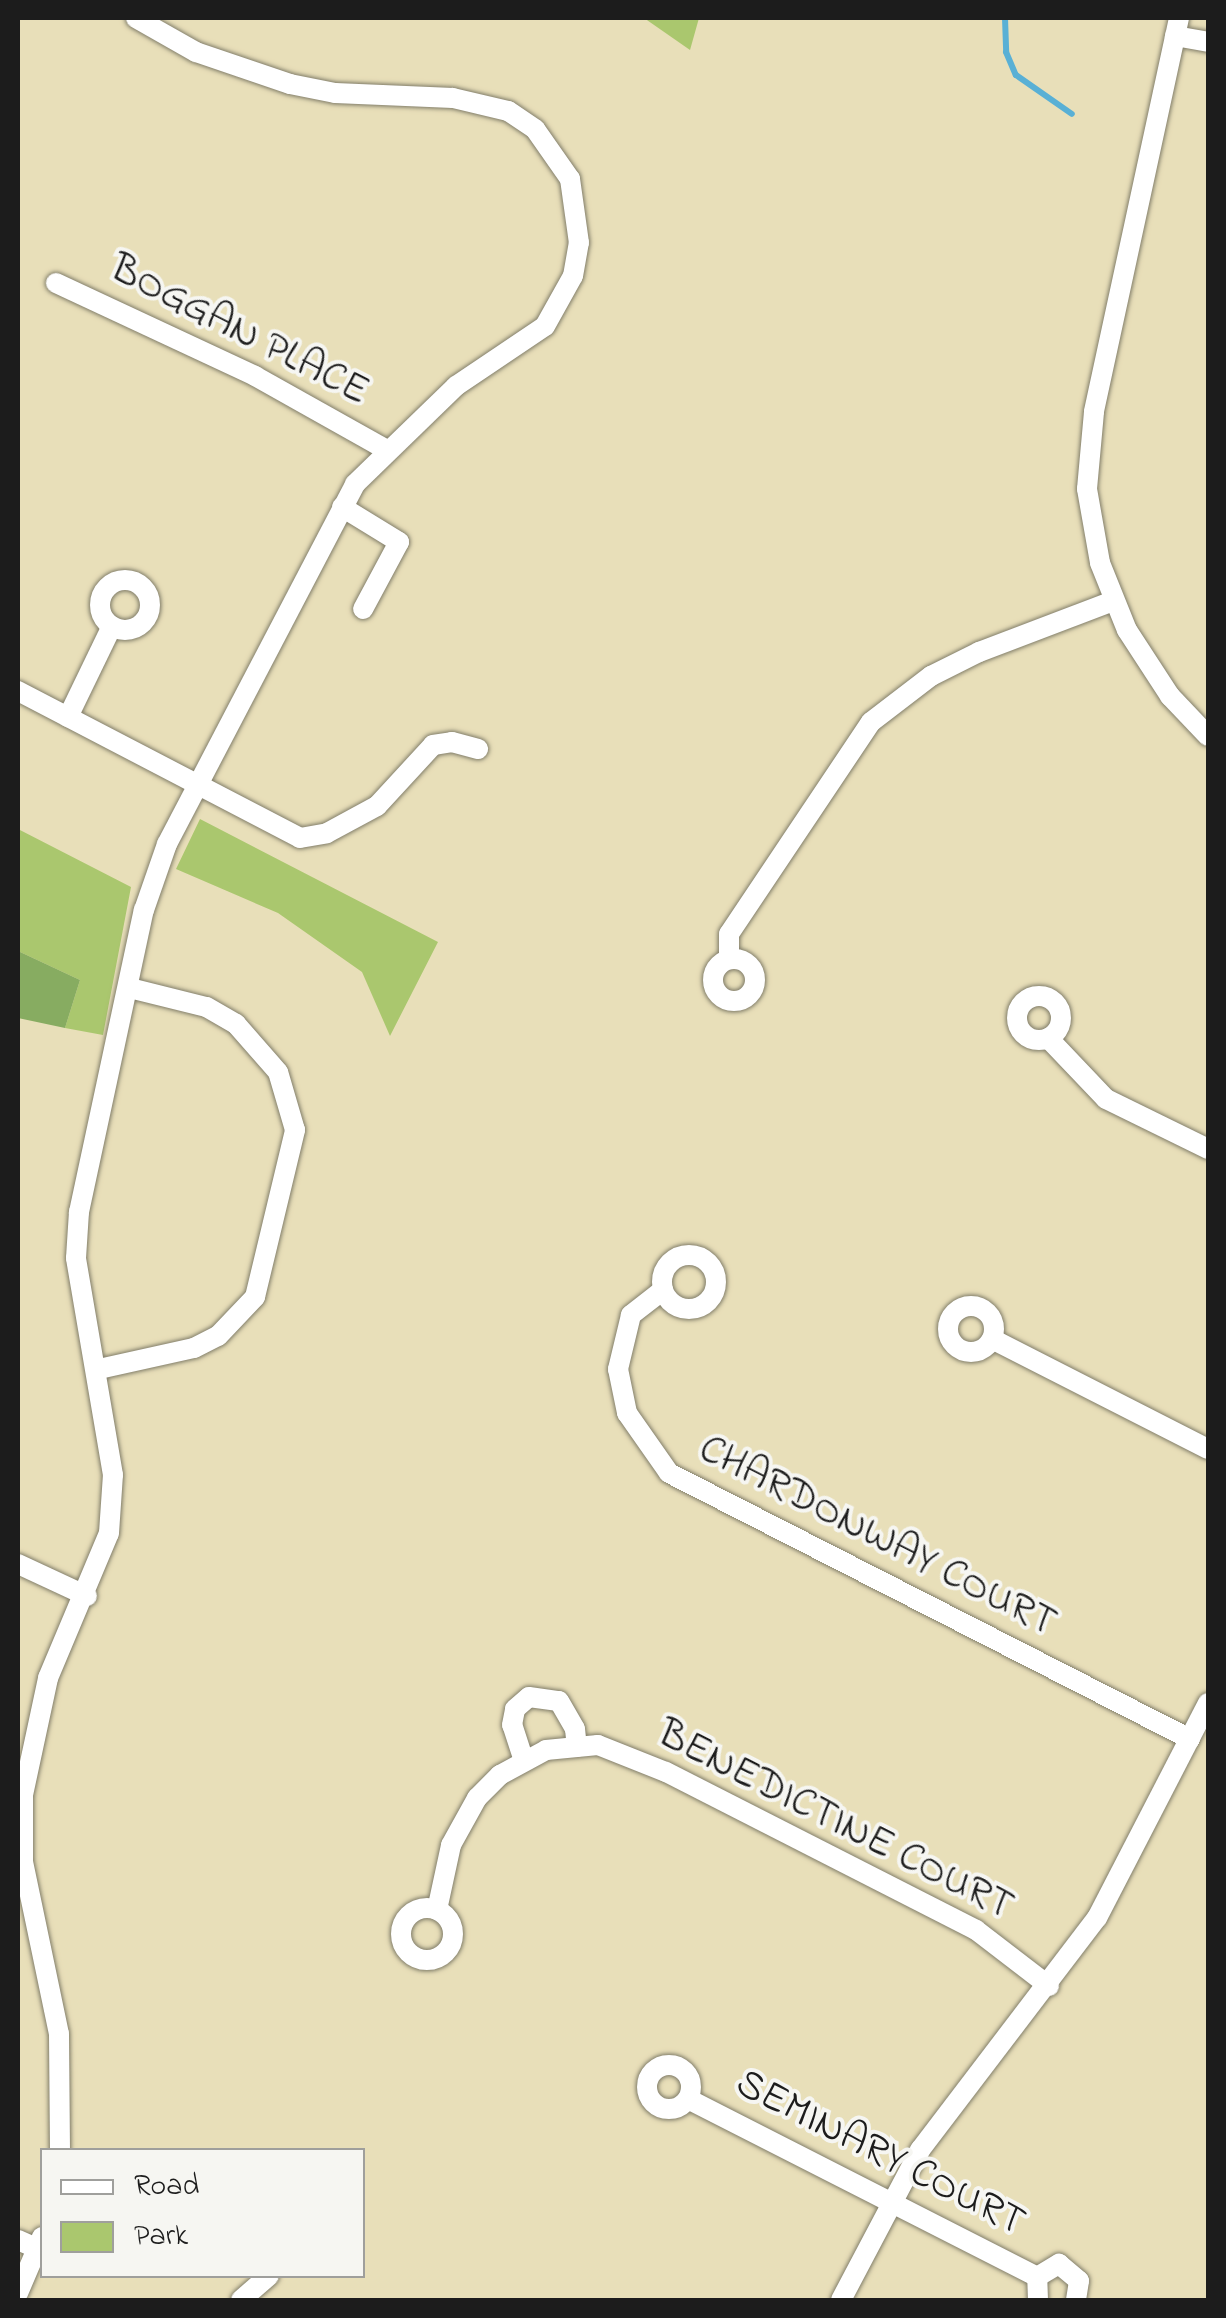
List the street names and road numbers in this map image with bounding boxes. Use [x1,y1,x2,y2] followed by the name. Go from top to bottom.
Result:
[101,244,377,418] street label: BOGGAN PLACE
[690,1425,1064,1649] street label: CHARDONWAY COURT
[649,1709,1021,1933] street label: BENEDICTINE COURT
[727,2059,1033,2249] street label: SEMINARY COURT

